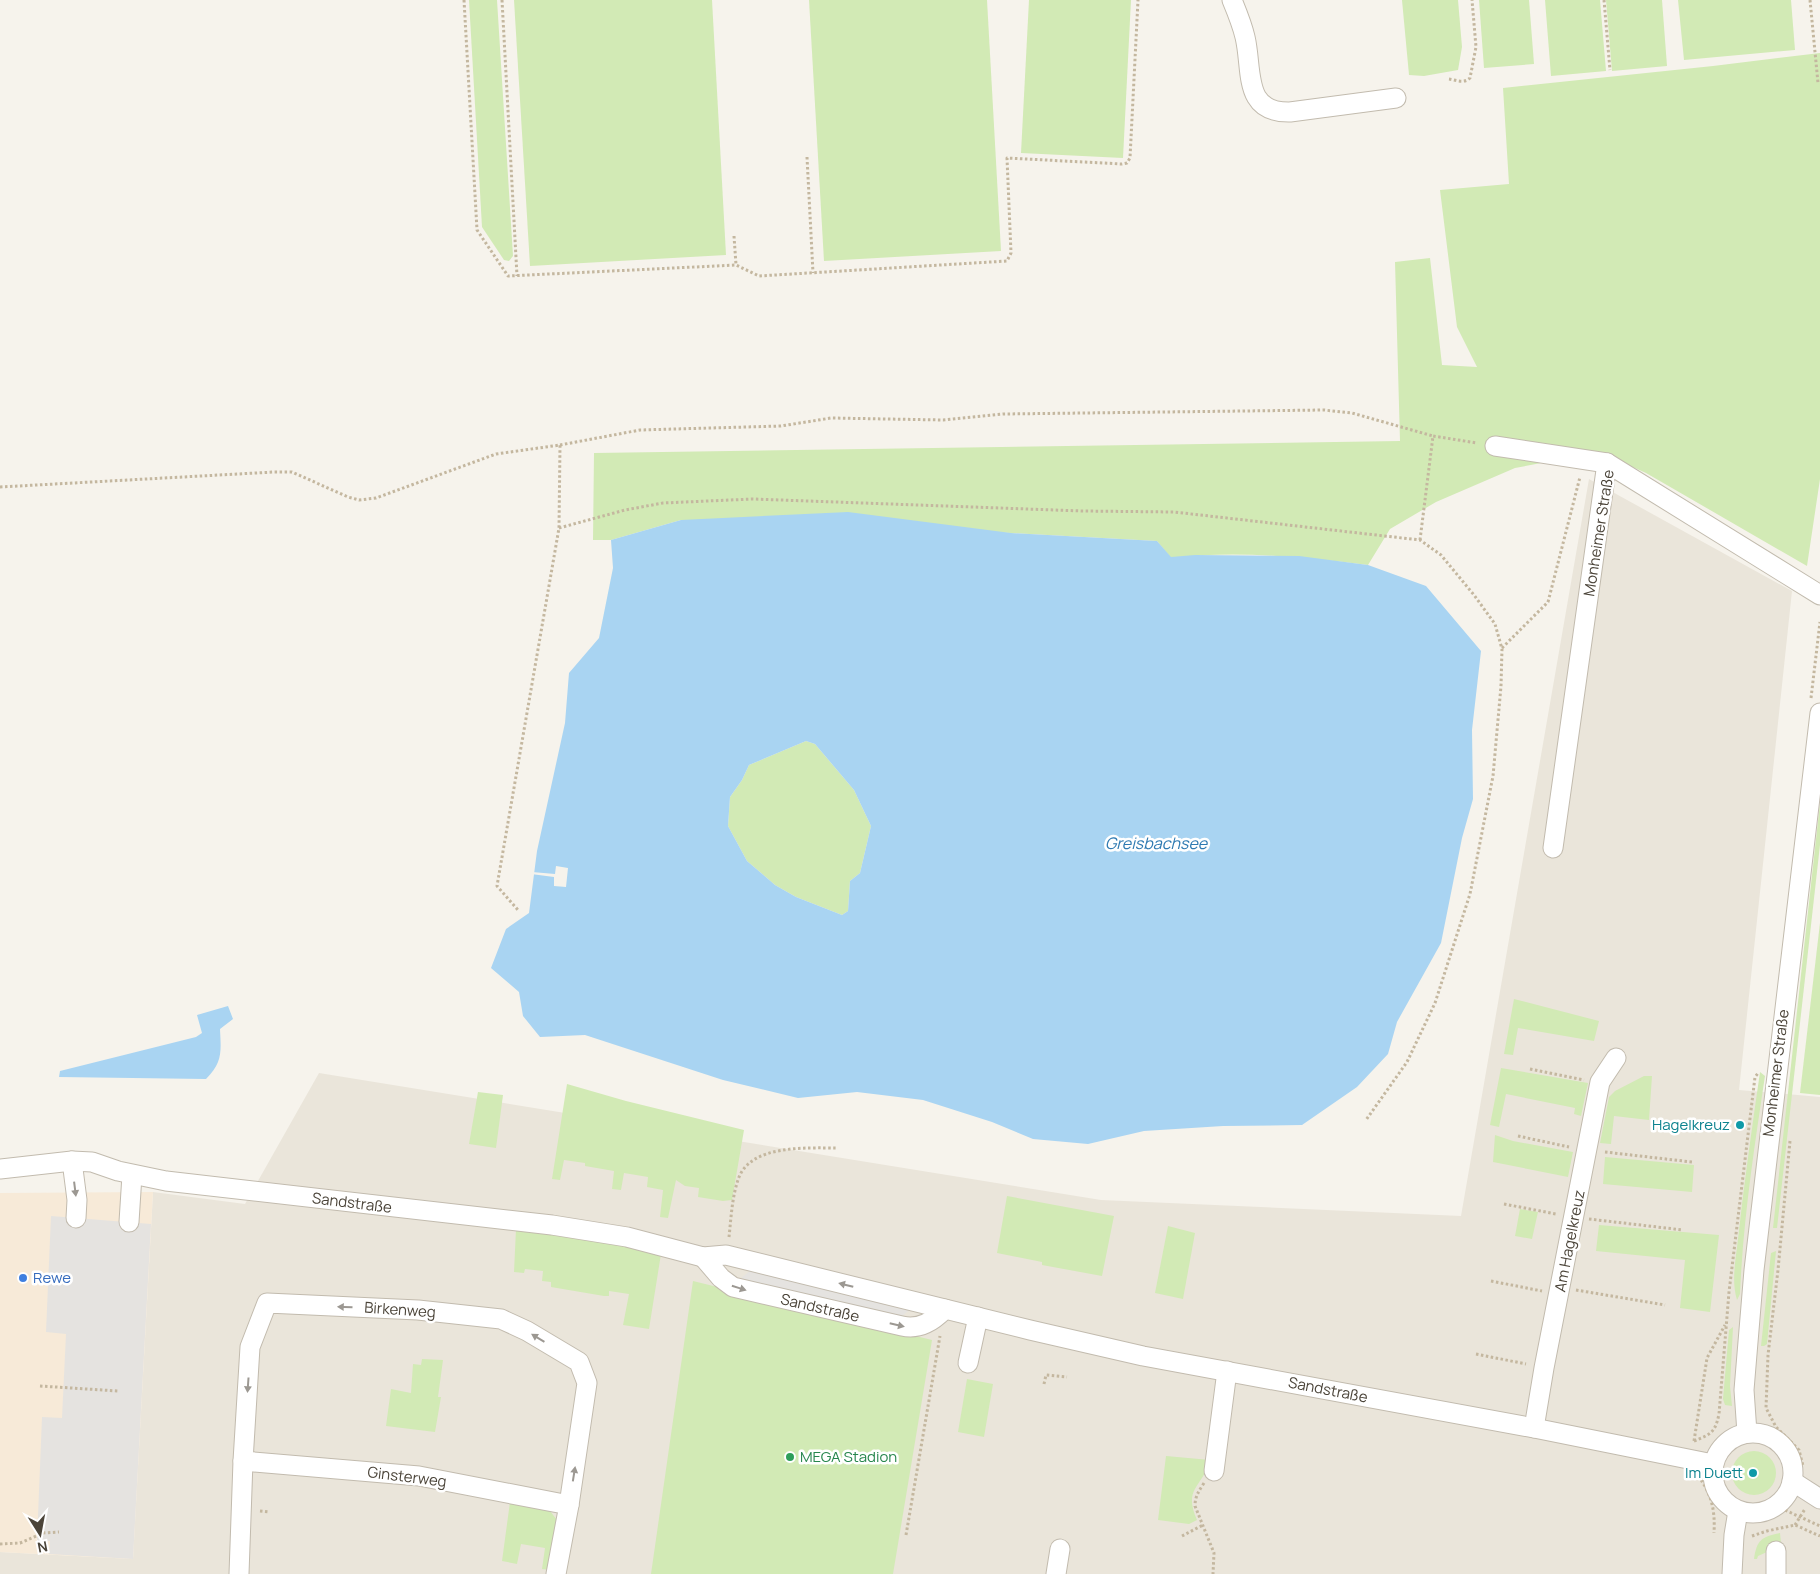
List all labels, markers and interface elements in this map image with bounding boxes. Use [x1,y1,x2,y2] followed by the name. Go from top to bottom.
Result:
[1578,468,1619,598] street label: Monheimer Straße
[1105,832,1209,854] water label: Greisbachsee
[1757,1008,1794,1138] street label: Monheimer Straße
[1652,1114,1730,1135] place label: Hagelkreuz
[1734,1119,1746,1131] marker: Hagelkreuz
[72,1182,80,1198] one-way arrow
[311,1187,393,1218] street label: Sandstraße
[1549,1188,1590,1294] street label: Am Hagelkreuz
[33,1267,71,1288] place label: Rewe
[17,1272,29,1284] marker: Rewe
[839,1280,854,1288] one-way arrow
[732,1285,747,1293] one-way arrow
[779,1288,862,1327] street label: Sandstraße
[364,1297,437,1322] street label: Birkenweg
[337,1302,353,1310] one-way arrow
[889,1321,904,1329] one-way arrow
[531,1333,544,1342] one-way arrow
[1287,1372,1370,1408] street label: Sandstraße
[243,1377,251,1393] one-way arrow
[800,1446,897,1467] place label: MEGA Stadion
[784,1451,796,1463] marker: MEGA Stadion
[366,1461,448,1492] street label: Ginsterweg
[1685,1462,1743,1483] place label: Im Duett
[570,1466,578,1482] one-way arrow
[1747,1467,1759,1479] marker: Im Duett
[15,1509,65,1559] north arrow
[36,1537,49,1558] text: N

